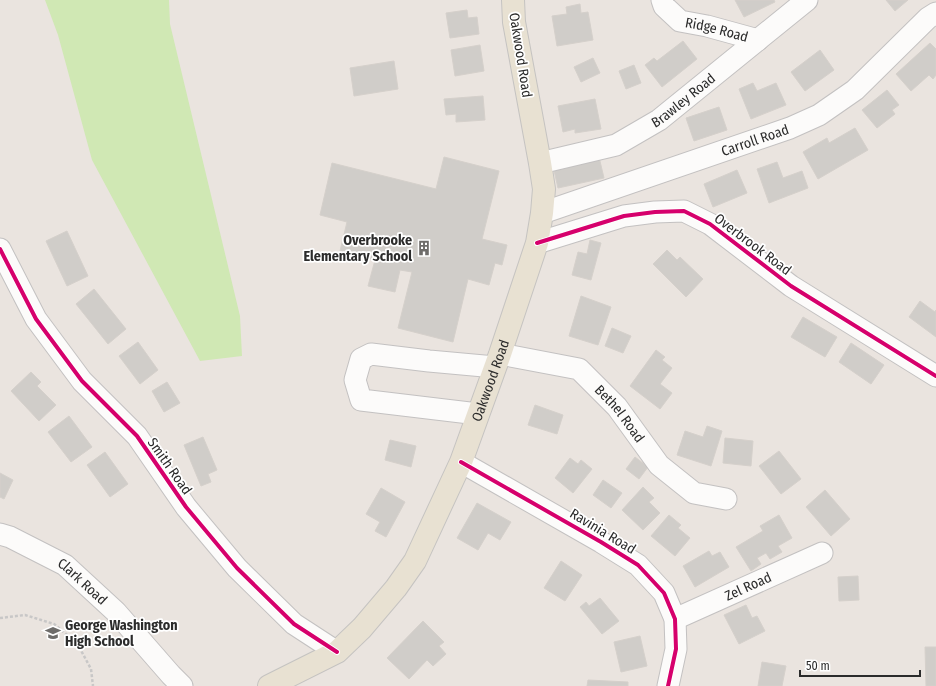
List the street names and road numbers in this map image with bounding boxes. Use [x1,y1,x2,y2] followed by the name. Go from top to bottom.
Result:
[505,11,536,99] street label: Oakwood Road
[684,14,750,46] street label: Ridge Road
[649,70,719,132] street label: Brawley Road
[719,121,791,160] street label: Carroll Road
[711,210,795,279] street label: Overbrook Road
[468,337,513,424] street label: Oakwood Road
[591,382,648,446] street label: Bethel Road
[144,435,195,498] street label: Smith Road
[567,505,639,558] street label: Ravinia Road
[55,555,110,609] street label: Clark Road
[722,569,774,605] street label: Zel Road

